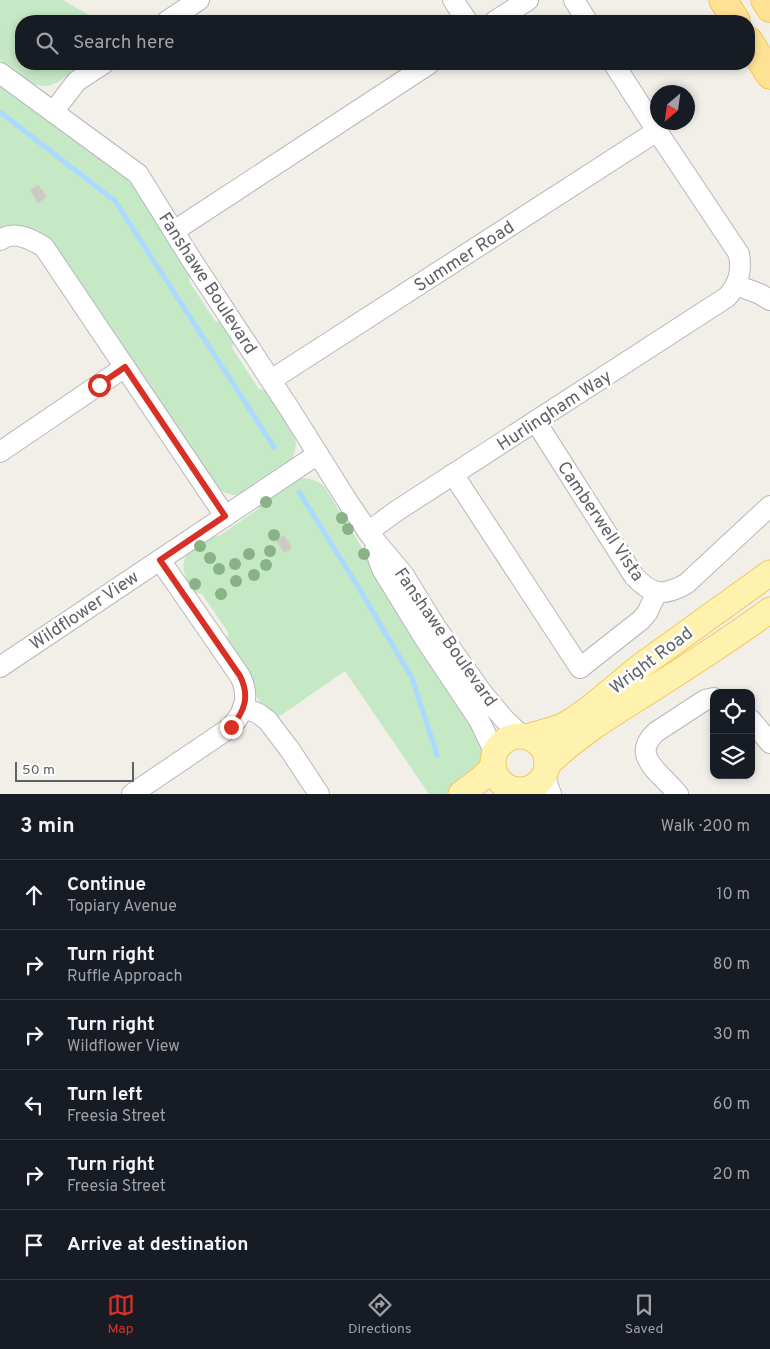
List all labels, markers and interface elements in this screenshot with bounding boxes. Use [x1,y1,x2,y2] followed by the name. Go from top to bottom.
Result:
[15,15,755,70] search box
[33,29,61,57] icon: search
[73,31,175,55] text: Search here
[650,85,695,130] north arrow
[152,209,261,359] street label: Fanshawe Boulevard
[410,216,519,298] street label: Summer Road
[493,366,617,457] street label: Hurlingham Way
[88,374,111,397] route start
[551,457,648,586] street label: Camberwell Vista
[388,564,501,712] street label: Fanshawe Boulevard
[26,566,144,656] street label: Wildflower View
[606,622,698,700] street label: Wright Road
[710,689,755,779] map controls
[710,689,755,734] button: locate
[220,716,243,739] route end
[710,734,755,779] button: layers
[15,759,134,782] scale bar
[22,762,55,779] text: 50 m
[20,813,75,840] text: 3 min
[661,817,750,837] text: Walk · 200 m
[67,873,146,897] text: Continue
[20,881,48,909] icon: ahead
[716,885,750,905] text: 10 m
[67,897,177,917] text: Topiary Avenue
[67,943,155,967] text: Turn right
[20,951,48,979] icon: right
[713,955,750,975] text: 80 m
[67,967,183,987] text: Ruffle Approach
[67,1013,155,1037] text: Turn right
[20,1021,48,1049] icon: right
[713,1025,750,1045] text: 30 m
[67,1037,180,1057] text: Wildflower View
[67,1083,143,1107] text: Turn left
[20,1091,48,1119] icon: left
[713,1095,750,1115] text: 60 m
[67,1107,166,1127] text: Freesia Street
[67,1153,155,1177] text: Turn right
[20,1161,48,1189] icon: right
[713,1165,750,1185] text: 20 m
[67,1177,166,1197] text: Freesia Street
[20,1231,48,1259] icon: arrive
[67,1233,248,1257] text: Arrive at destination
[107,1291,135,1338] tab: Map
[348,1291,412,1338] tab: Directions
[625,1291,663,1338] tab: Saved

